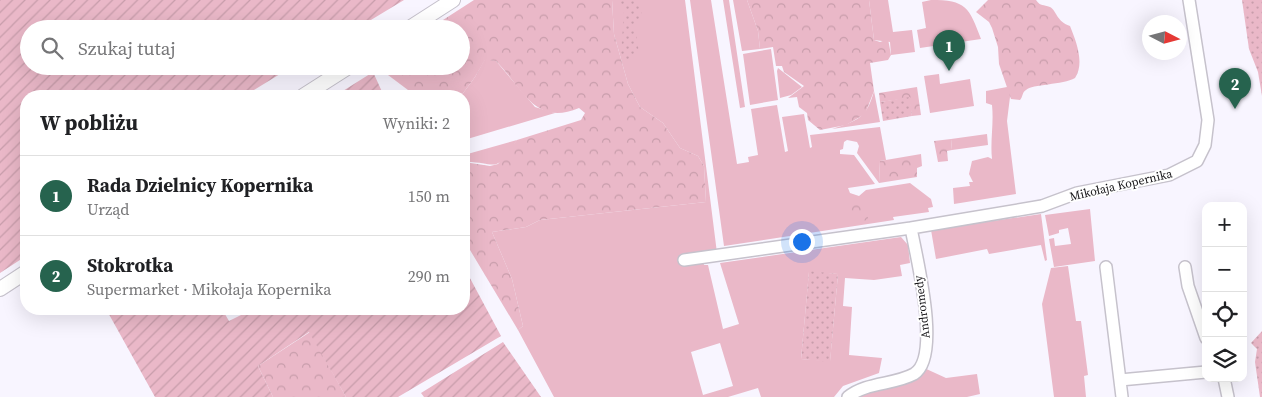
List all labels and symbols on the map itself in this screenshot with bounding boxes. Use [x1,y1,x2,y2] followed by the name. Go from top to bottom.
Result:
[1142,15,1187,60] north arrow
[933,30,965,71] pin: 1
[1219,68,1251,109] pin: 2
[1068,165,1175,205] street label: Mikołaja Kopernika
[789,229,815,255] your location
[910,274,934,339] street label: Andromedy

